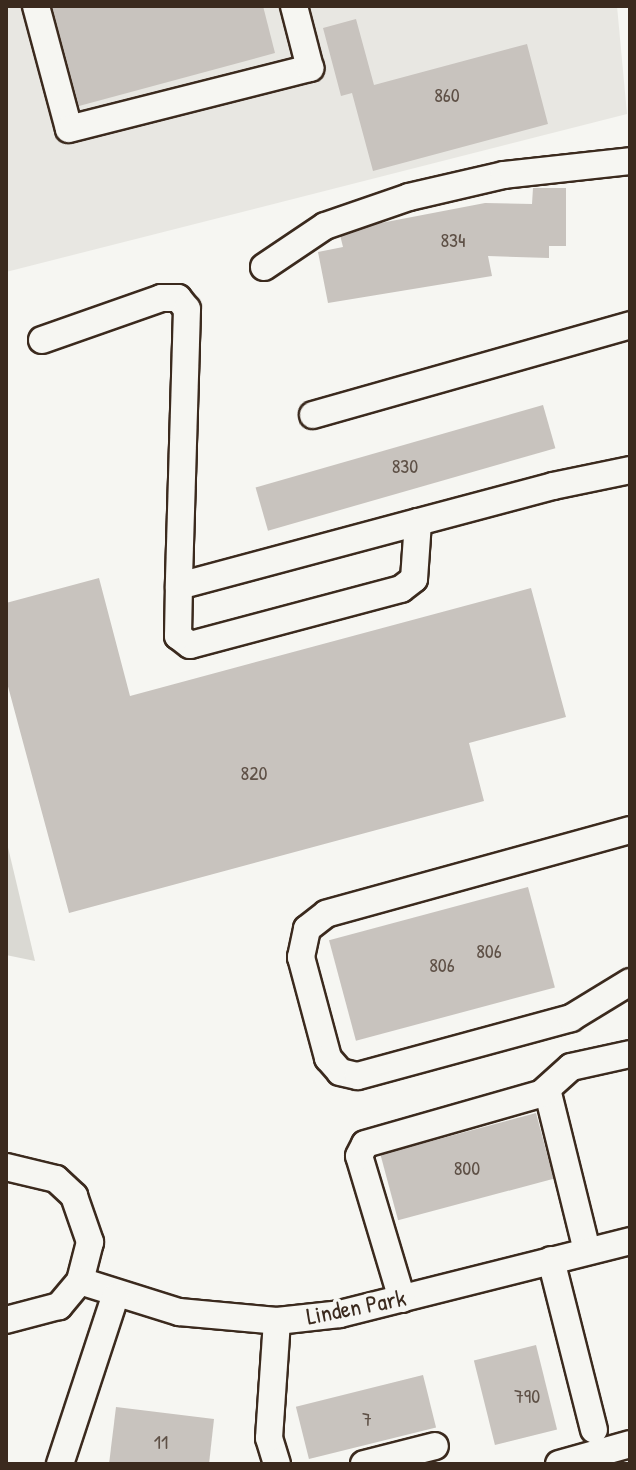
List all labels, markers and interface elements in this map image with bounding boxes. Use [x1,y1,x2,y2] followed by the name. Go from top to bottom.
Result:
[434,82,460,106] house number: 860
[440,227,466,251] house number: 834
[392,453,418,477] house number: 830
[241,760,267,784] house number: 820
[476,938,502,962] house number: 806
[429,952,455,976] house number: 806
[454,1155,480,1179] house number: 800
[304,1283,408,1331] street label: Linden Park
[514,1383,540,1407] house number: 790
[362,1406,372,1430] house number: 7
[154,1429,168,1453] house number: 11

